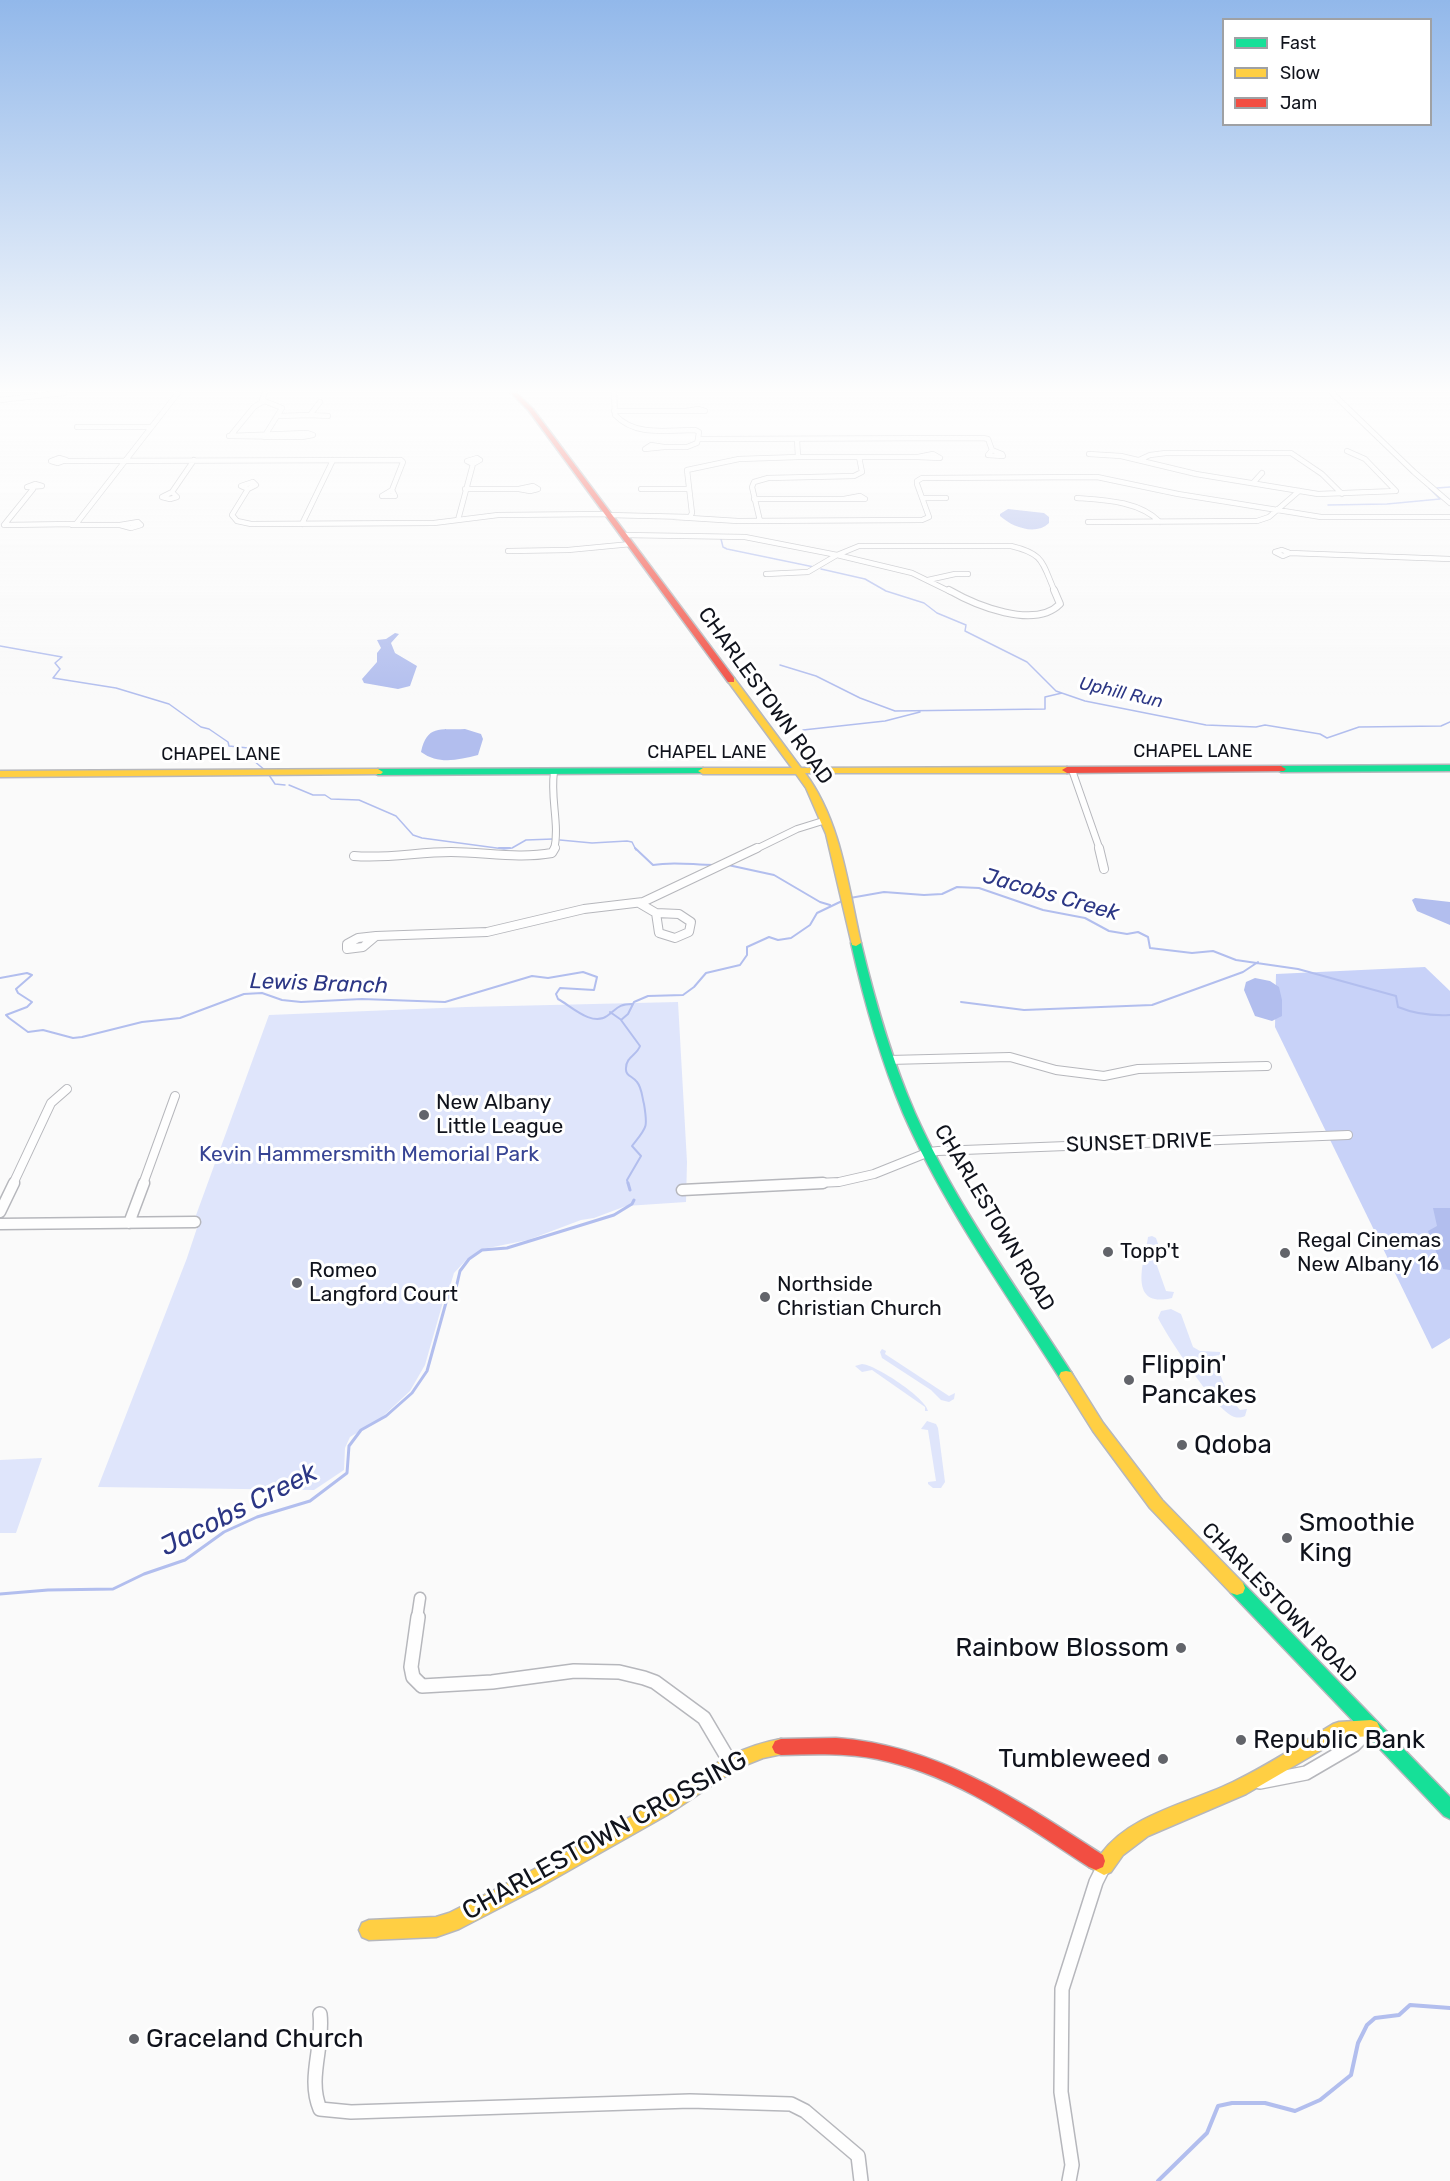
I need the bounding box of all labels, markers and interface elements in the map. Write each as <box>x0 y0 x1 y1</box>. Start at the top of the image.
legend <box>1222 18 1432 126</box>
text: Fast <box>1280 32 1316 54</box>
text: Slow <box>1280 62 1320 84</box>
text: Jam <box>1280 92 1317 114</box>
street label: CHARLESTOWN ROAD <box>692 602 838 790</box>
water label: Uphill Run <box>1077 673 1165 713</box>
street label: CHAPEL LANE <box>1133 741 1253 763</box>
street label: CHAPEL LANE <box>647 742 767 764</box>
street label: CHAPEL LANE <box>161 744 281 766</box>
water label: Jacobs Creek <box>980 863 1122 927</box>
water label: Lewis Branch <box>249 968 389 1000</box>
place label: New Albany Little League <box>436 1090 563 1140</box>
marker: New Albany Little League <box>417 1108 431 1122</box>
street label: CHARLESTOWN ROAD <box>928 1120 1060 1316</box>
street label: SUNSET DRIVE <box>1066 1128 1212 1158</box>
park label: Kevin Hammersmith Memorial Park <box>199 1142 539 1168</box>
place label: Regal Cinemas New Albany 16 <box>1297 1228 1441 1278</box>
place label: Topp't <box>1120 1239 1179 1265</box>
marker: Topp't <box>1101 1245 1115 1259</box>
marker: Regal Cinemas New Albany 16 <box>1278 1246 1292 1260</box>
place label: Romeo Langford Court <box>309 1258 458 1308</box>
place label: Northside Christian Church <box>777 1272 942 1322</box>
marker: Romeo Langford Court <box>290 1276 304 1290</box>
marker: Northside Christian Church <box>758 1290 772 1304</box>
place label: Flippin' Pancakes <box>1141 1349 1257 1410</box>
marker: Flippin' Pancakes <box>1122 1373 1136 1387</box>
place label: Qdoba <box>1194 1429 1272 1461</box>
marker: Qdoba <box>1175 1438 1189 1452</box>
water label: Jacobs Creek <box>155 1457 323 1563</box>
place label: Smoothie King <box>1299 1507 1415 1568</box>
street label: CHARLESTOWN ROAD <box>1196 1518 1362 1688</box>
marker: Smoothie King <box>1280 1531 1294 1545</box>
place label: Rainbow Blossom <box>955 1632 1169 1664</box>
marker: Rainbow Blossom <box>1174 1641 1188 1655</box>
place label: Republic Bank <box>1253 1724 1425 1756</box>
marker: Republic Bank <box>1234 1733 1248 1747</box>
place label: Tumbleweed <box>998 1743 1151 1775</box>
street label: CHARLESTOWN CROSSING <box>457 1745 753 1927</box>
marker: Tumbleweed <box>1156 1752 1170 1766</box>
place label: Graceland Church <box>146 2023 364 2055</box>
marker: Graceland Church <box>127 2032 141 2046</box>

